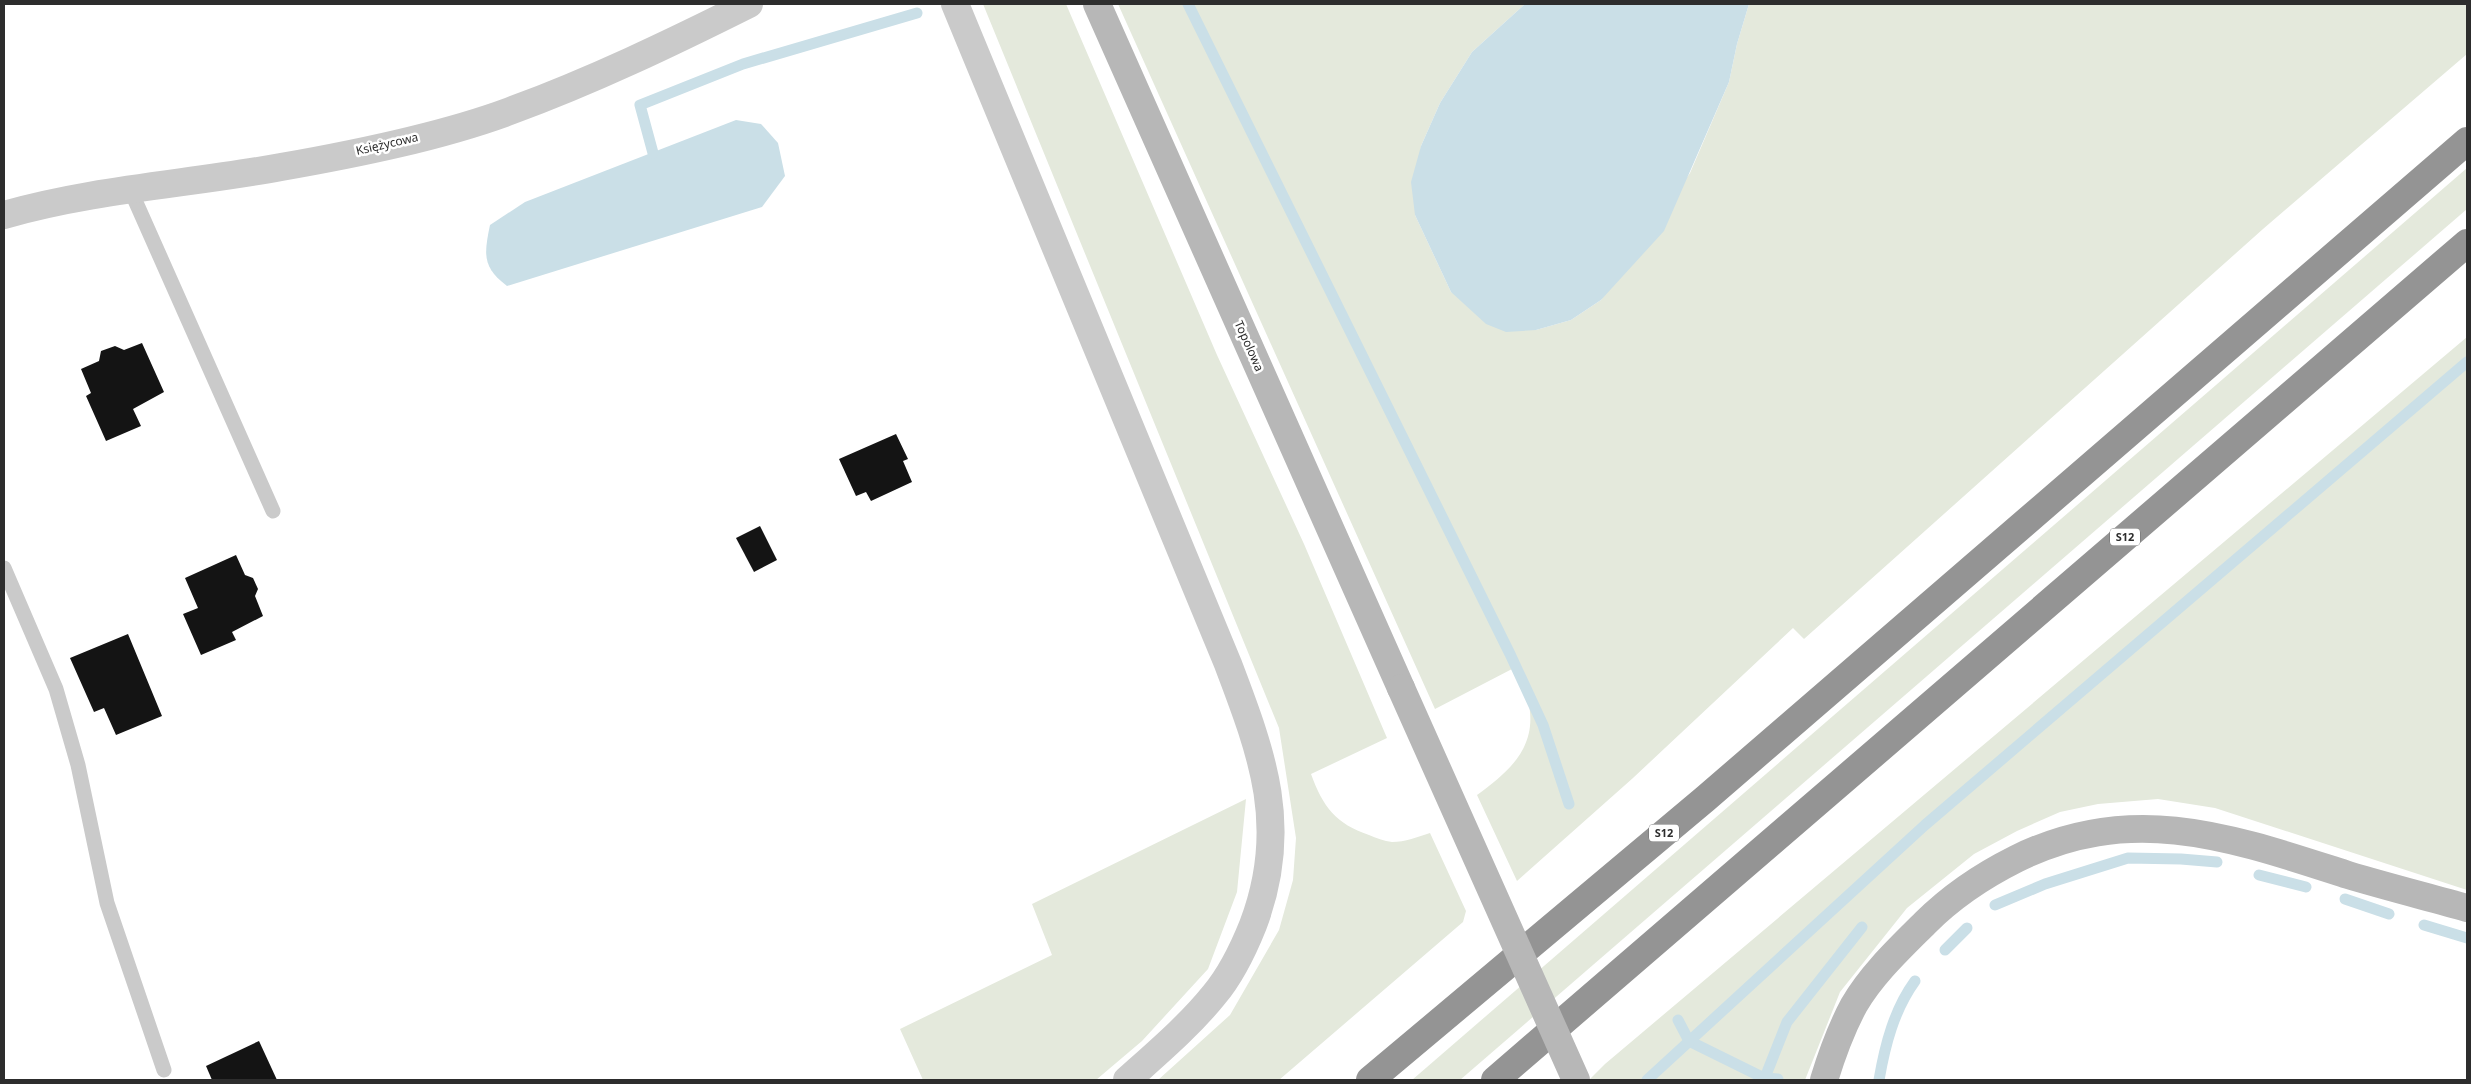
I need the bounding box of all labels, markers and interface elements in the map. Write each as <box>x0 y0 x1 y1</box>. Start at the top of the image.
street label: Księżycowa <box>354 128 420 159</box>
street label: Topolowa <box>1231 318 1268 374</box>
road number: S12 <box>2110 528 2140 546</box>
road number: S12 <box>1649 824 1679 841</box>

